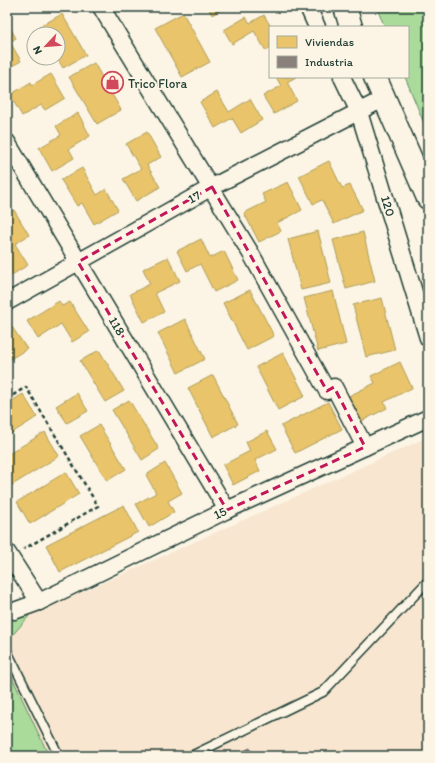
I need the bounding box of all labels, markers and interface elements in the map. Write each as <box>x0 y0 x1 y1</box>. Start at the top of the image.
north arrow <box>26 26 66 66</box>
legend <box>269 26 409 78</box>
text: Viviendas <box>305 35 354 49</box>
text: N <box>30 44 45 56</box>
text: Industria <box>305 55 354 69</box>
shop icon: Trico Flora <box>99 70 125 96</box>
place label: Trico Flora <box>128 76 187 91</box>
street label: 17 <box>185 187 204 207</box>
street label: 120 <box>378 194 398 218</box>
street label: 118 <box>106 314 128 338</box>
street label: 15 <box>211 503 229 523</box>

